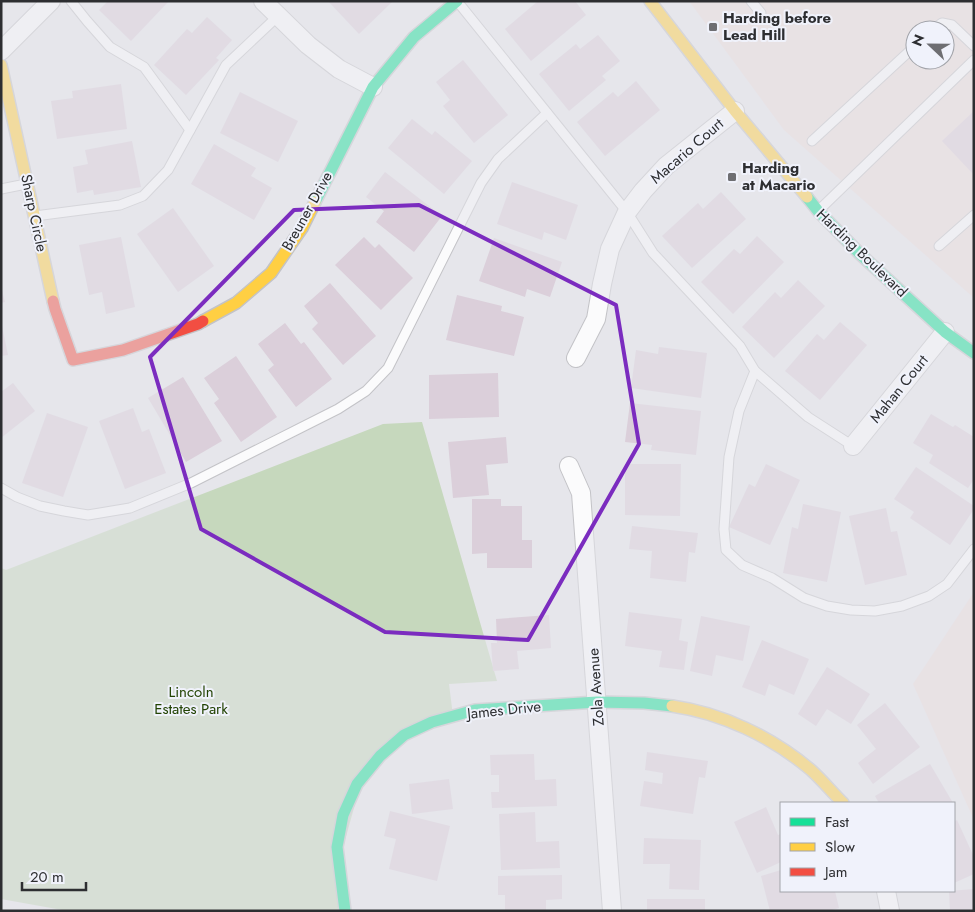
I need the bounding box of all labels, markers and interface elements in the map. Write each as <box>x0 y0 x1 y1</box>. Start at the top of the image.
place label: Harding before Lead Hill <box>723 7 832 46</box>
north arrow <box>905 20 955 70</box>
marker: Harding before Lead Hill <box>707 21 719 33</box>
text: N <box>907 31 929 49</box>
street label: Macario Court <box>646 113 729 189</box>
place label: Harding at Macario <box>742 157 816 196</box>
street label: Breuner Drive <box>276 167 338 255</box>
marker: Harding at Macario <box>726 171 738 183</box>
street label: Sharp Circle <box>15 172 53 254</box>
street label: Harding Boulevard <box>811 204 913 302</box>
street label: Mahan Court <box>865 350 934 428</box>
street label: Zola Avenue <box>582 647 610 727</box>
park label: Lincoln Estates Park <box>154 681 228 720</box>
street label: James Drive <box>464 695 542 725</box>
legend <box>780 802 955 892</box>
text: Fast <box>825 811 849 833</box>
text: Slow <box>825 836 856 858</box>
scale bar <box>22 860 86 892</box>
text: Jam <box>823 861 848 883</box>
text: 20 m <box>30 866 64 888</box>

